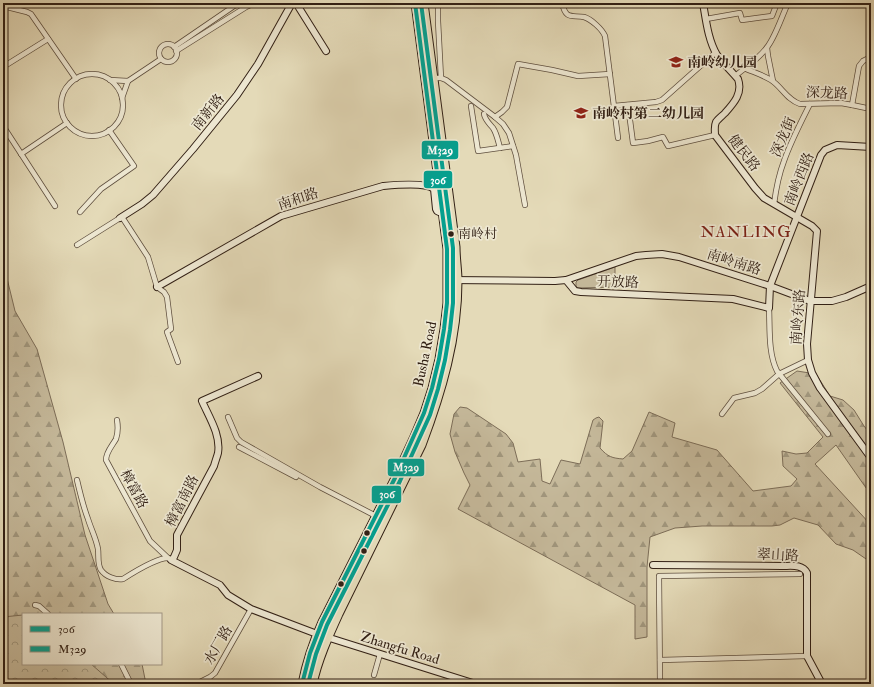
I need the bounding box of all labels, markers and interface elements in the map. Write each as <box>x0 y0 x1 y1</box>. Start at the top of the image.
school or university icon: 南岭幼儿园 <box>668 54 684 70</box>
place label: 南岭幼儿园 <box>687 54 757 71</box>
street label: 深龙路 <box>806 84 848 102</box>
street label: 南新路 <box>188 90 228 134</box>
school or university icon: 南岭村第二幼儿园 <box>573 105 589 121</box>
place label: 南岭村第二幼儿园 <box>592 105 704 122</box>
street label: 深龙街 <box>767 114 799 160</box>
street label: 健民路 <box>724 131 764 175</box>
line badge: M329 <box>421 140 459 160</box>
text: M329 <box>426 144 453 157</box>
street label: 南岭西路 <box>781 150 817 208</box>
line badge: 306 <box>423 170 453 189</box>
text: 306 <box>430 174 447 187</box>
street label: 南和路 <box>275 184 321 214</box>
district label: NANLING <box>700 222 792 242</box>
place label: 南岭村 <box>458 226 497 242</box>
marker: 南岭村 <box>446 229 456 239</box>
street label: 南岭南路 <box>705 245 763 279</box>
street label: 开放路 <box>597 273 639 291</box>
street label: 南岭东路 <box>788 288 808 346</box>
street label: Busha Road <box>410 320 440 388</box>
line badge: M329 <box>387 458 425 477</box>
text: M329 <box>392 461 419 474</box>
street label: 樟富路 <box>116 467 152 511</box>
street label: 樟富南路 <box>162 472 202 530</box>
line badge: 306 <box>371 485 402 504</box>
text: 306 <box>379 488 396 501</box>
unlabelled marker <box>362 528 372 538</box>
street label: 翠山路 <box>757 545 799 565</box>
unlabelled marker <box>359 546 369 556</box>
unlabelled marker <box>336 579 346 589</box>
legend <box>22 613 162 665</box>
text: 306 <box>58 622 76 637</box>
street label: 水厂路 <box>200 623 236 667</box>
street label: Zhangfu Road <box>358 628 442 668</box>
text: M329 <box>58 642 86 657</box>

